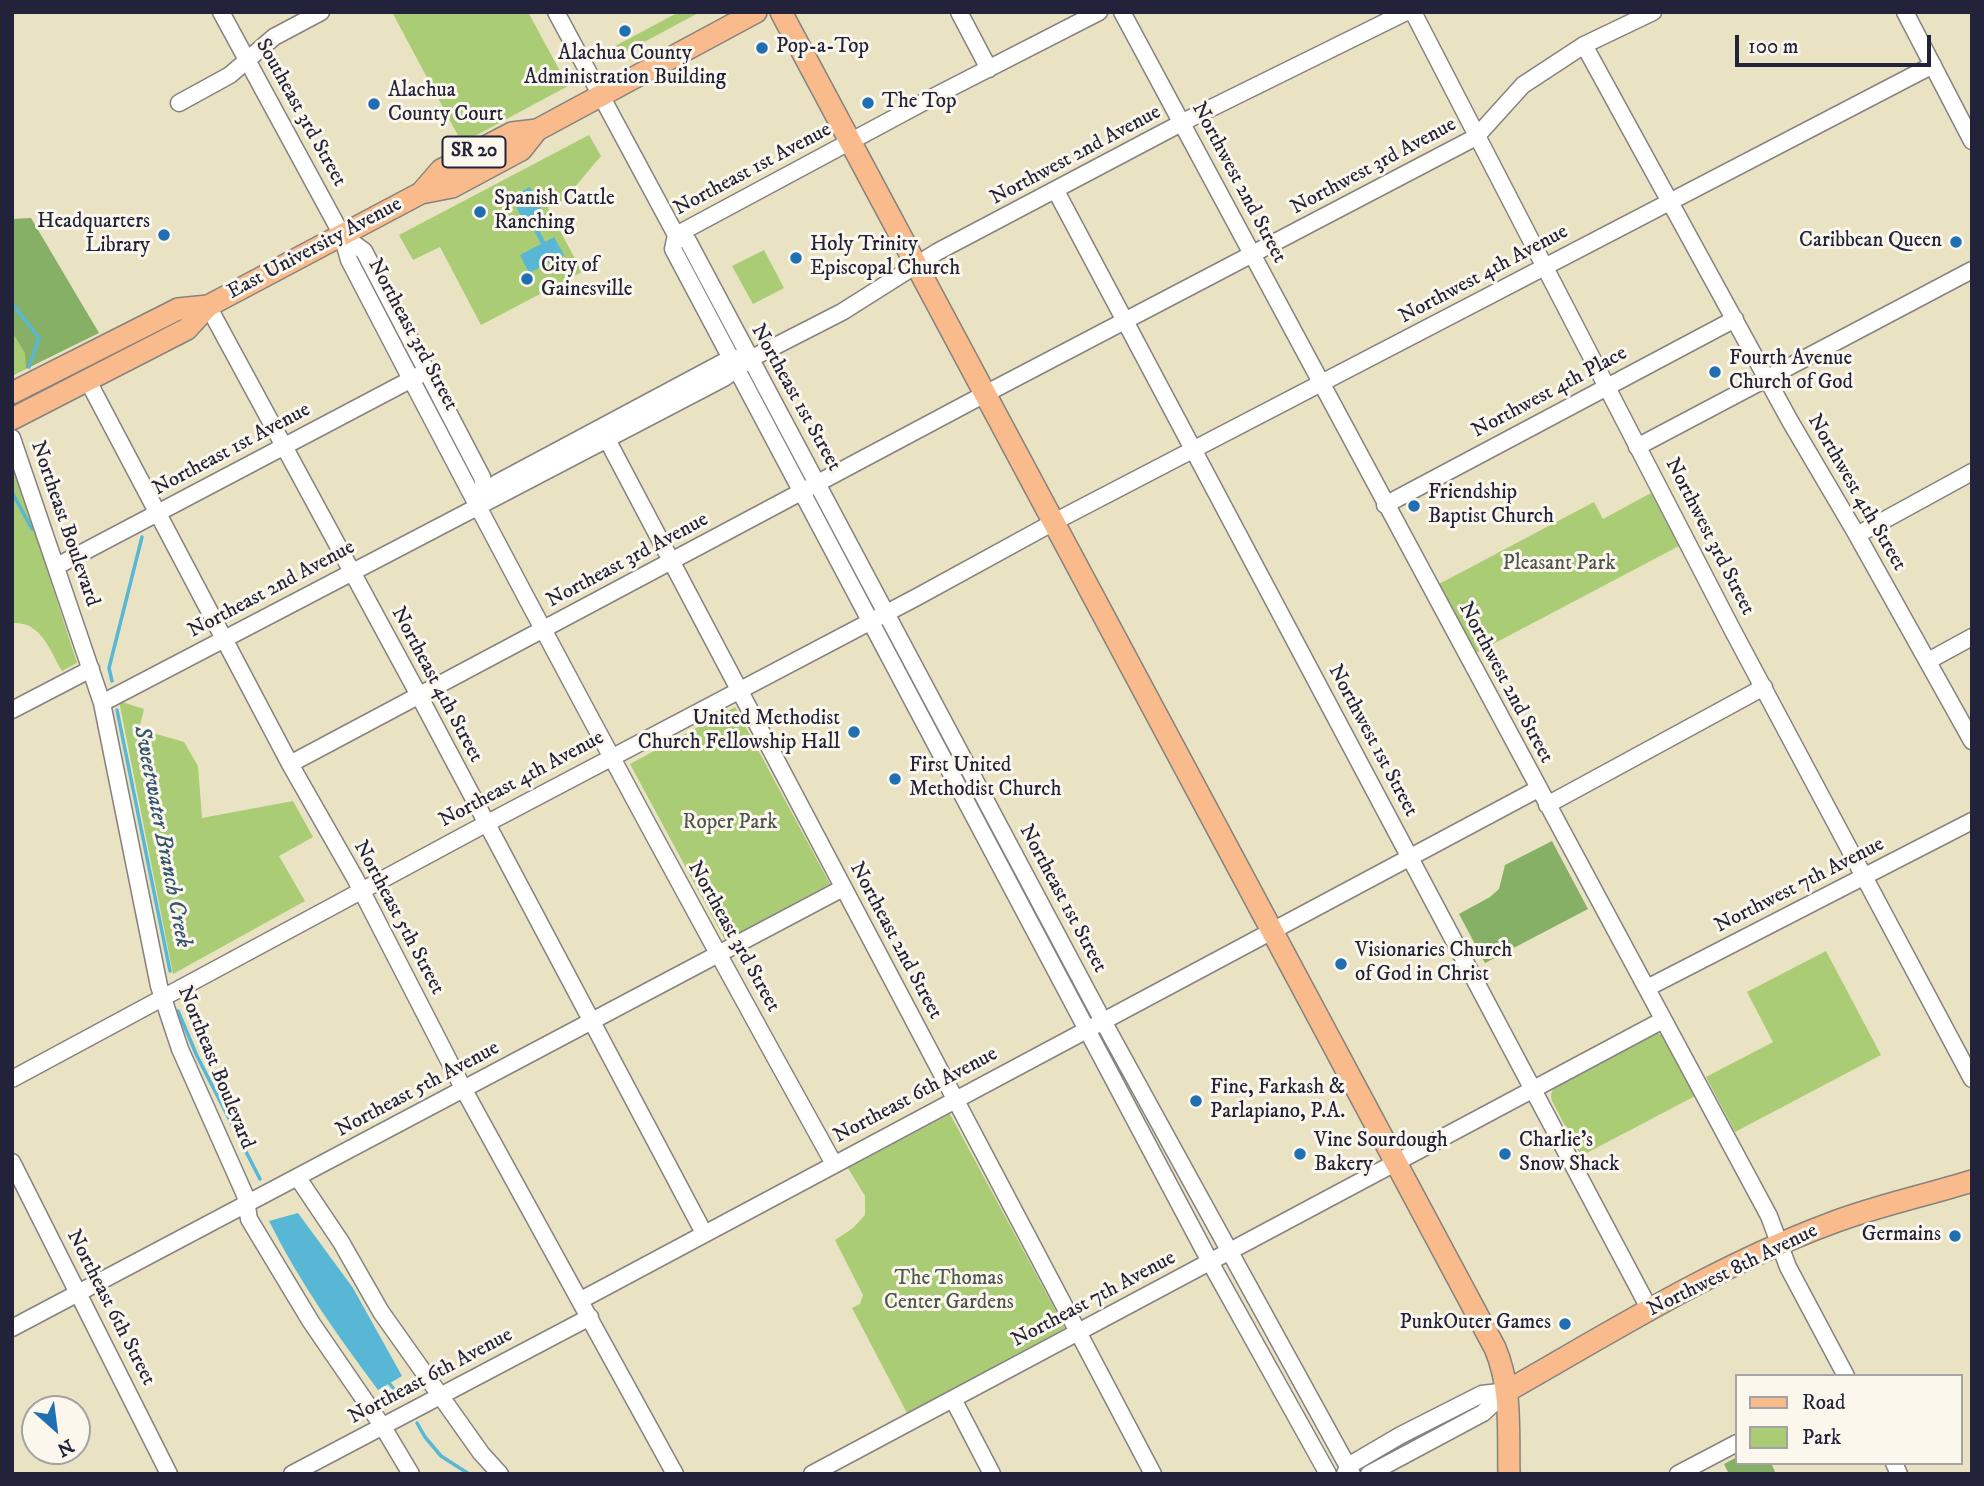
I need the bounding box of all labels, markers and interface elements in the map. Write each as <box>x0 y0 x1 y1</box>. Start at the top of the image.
scale bar <box>1739 21 1935 65</box>
marker: Alachua County Administration Building <box>617 23 633 39</box>
text: 100 m <box>1748 34 1799 60</box>
street label: Southeast 3rd Street <box>249 35 351 191</box>
place label: Pop-a-Top <box>776 35 869 61</box>
marker: Pop-a-Top <box>754 40 770 56</box>
place label: Alachua County Administration Building <box>524 42 726 92</box>
place label: Alachua County Court <box>388 79 503 129</box>
place label: The Top <box>882 90 956 116</box>
marker: The Top <box>860 95 876 111</box>
marker: Alachua County Court <box>366 96 382 112</box>
street label: Northwest 2nd Street <box>1185 98 1291 268</box>
street label: Northwest 2nd Avenue <box>986 100 1166 212</box>
street label: Northwest 3rd Avenue <box>1287 113 1461 221</box>
street label: Northeast 1st Avenue <box>670 118 836 222</box>
road number: SR 20 <box>442 136 505 168</box>
place label: Spanish Cattle Ranching <box>494 187 615 237</box>
street label: East University Avenue <box>223 192 407 306</box>
marker: Spanish Cattle Ranching <box>472 204 488 220</box>
place label: Headquarters Library <box>37 210 150 260</box>
street label: Northwest 4th Avenue <box>1395 220 1573 330</box>
marker: Headquarters Library <box>156 227 172 243</box>
place label: Caribbean Queen <box>1799 229 1942 255</box>
place label: Holy Trinity Episcopal Church <box>810 233 960 283</box>
marker: Caribbean Queen <box>1948 234 1964 250</box>
marker: Holy Trinity Episcopal Church <box>788 250 804 266</box>
place label: City of Gainesville <box>541 254 633 304</box>
street label: Northeast 3rd Street <box>361 255 463 415</box>
marker: City of Gainesville <box>519 271 535 287</box>
street label: Northeast 1st Street <box>744 320 846 476</box>
street label: Northwest 4th Place <box>1468 341 1632 445</box>
place label: Fourth Avenue Church of God <box>1729 347 1853 397</box>
marker: Fourth Avenue Church of God <box>1707 364 1723 380</box>
street label: Northeast 1st Avenue <box>149 398 315 502</box>
street label: Northwest 4th Street <box>1801 410 1911 576</box>
street label: Northeast Boulevard <box>24 438 104 610</box>
street label: Northwest 3rd Street <box>1659 454 1759 620</box>
place label: Friendship Baptist Church <box>1428 481 1554 531</box>
marker: Friendship Baptist Church <box>1406 498 1422 514</box>
street label: Northeast 3rd Avenue <box>543 508 713 614</box>
street label: Northeast 2nd Avenue <box>184 535 360 645</box>
park label: Pleasant Park <box>1502 552 1616 578</box>
street label: Northwest 2nd Street <box>1452 598 1558 768</box>
street label: Northeast 4th Street <box>384 603 488 767</box>
street label: Northwest 1st Street <box>1321 661 1423 821</box>
place label: United Methodist Church Fellowship Hall <box>638 707 840 757</box>
water label: Sweetwater Branch Creek <box>126 724 196 950</box>
marker: United Methodist Church Fellowship Hall <box>846 724 862 740</box>
street label: Northeast 4th Avenue <box>435 726 609 834</box>
place label: First United Methodist Church <box>909 754 1061 804</box>
marker: First United Methodist Church <box>887 771 903 787</box>
park label: Roper Park <box>683 811 777 837</box>
street label: Northeast 1st Street <box>1012 821 1112 977</box>
street label: Northwest 7th Avenue <box>1711 832 1889 940</box>
street label: Northeast 5th Street <box>347 837 449 999</box>
street label: Northeast 3rd Street <box>681 857 785 1017</box>
street label: Northeast 2nd Street <box>843 858 947 1024</box>
place label: Visionaries Church of God in Christ <box>1355 939 1512 989</box>
marker: Visionaries Church of God in Christ <box>1333 956 1349 972</box>
street label: Northeast Boulevard <box>171 983 259 1153</box>
street label: Northeast 5th Avenue <box>332 1036 504 1144</box>
street label: Northeast 6th Avenue <box>830 1042 1002 1150</box>
place label: Fine, Farkash & Parlapiano, P.A. <box>1210 1076 1345 1126</box>
marker: Fine, Farkash & Parlapiano, P.A. <box>1188 1093 1204 1109</box>
place label: Vine Sourdough Bakery <box>1314 1129 1448 1179</box>
place label: Charlie's Snow Shack <box>1519 1129 1619 1179</box>
marker: Vine Sourdough Bakery <box>1292 1146 1308 1162</box>
marker: Charlie's Snow Shack <box>1497 1146 1513 1162</box>
street label: Northwest 8th Avenue <box>1644 1219 1822 1323</box>
place label: Germains <box>1862 1223 1941 1249</box>
street label: Northeast 6th Street <box>60 1226 160 1390</box>
marker: Germains <box>1947 1228 1963 1244</box>
street label: Northeast 7th Avenue <box>1008 1246 1180 1354</box>
park label: The Thomas Center Gardens <box>884 1267 1014 1317</box>
place label: PunkOuter Games <box>1400 1311 1551 1337</box>
marker: PunkOuter Games <box>1557 1316 1573 1332</box>
street label: Northeast 6th Avenue <box>345 1323 517 1431</box>
legend <box>1736 1374 1963 1465</box>
text: Road <box>1802 1390 1846 1416</box>
north arrow <box>21 1395 91 1465</box>
text: Park <box>1802 1425 1841 1451</box>
text: N <box>53 1433 77 1461</box>

